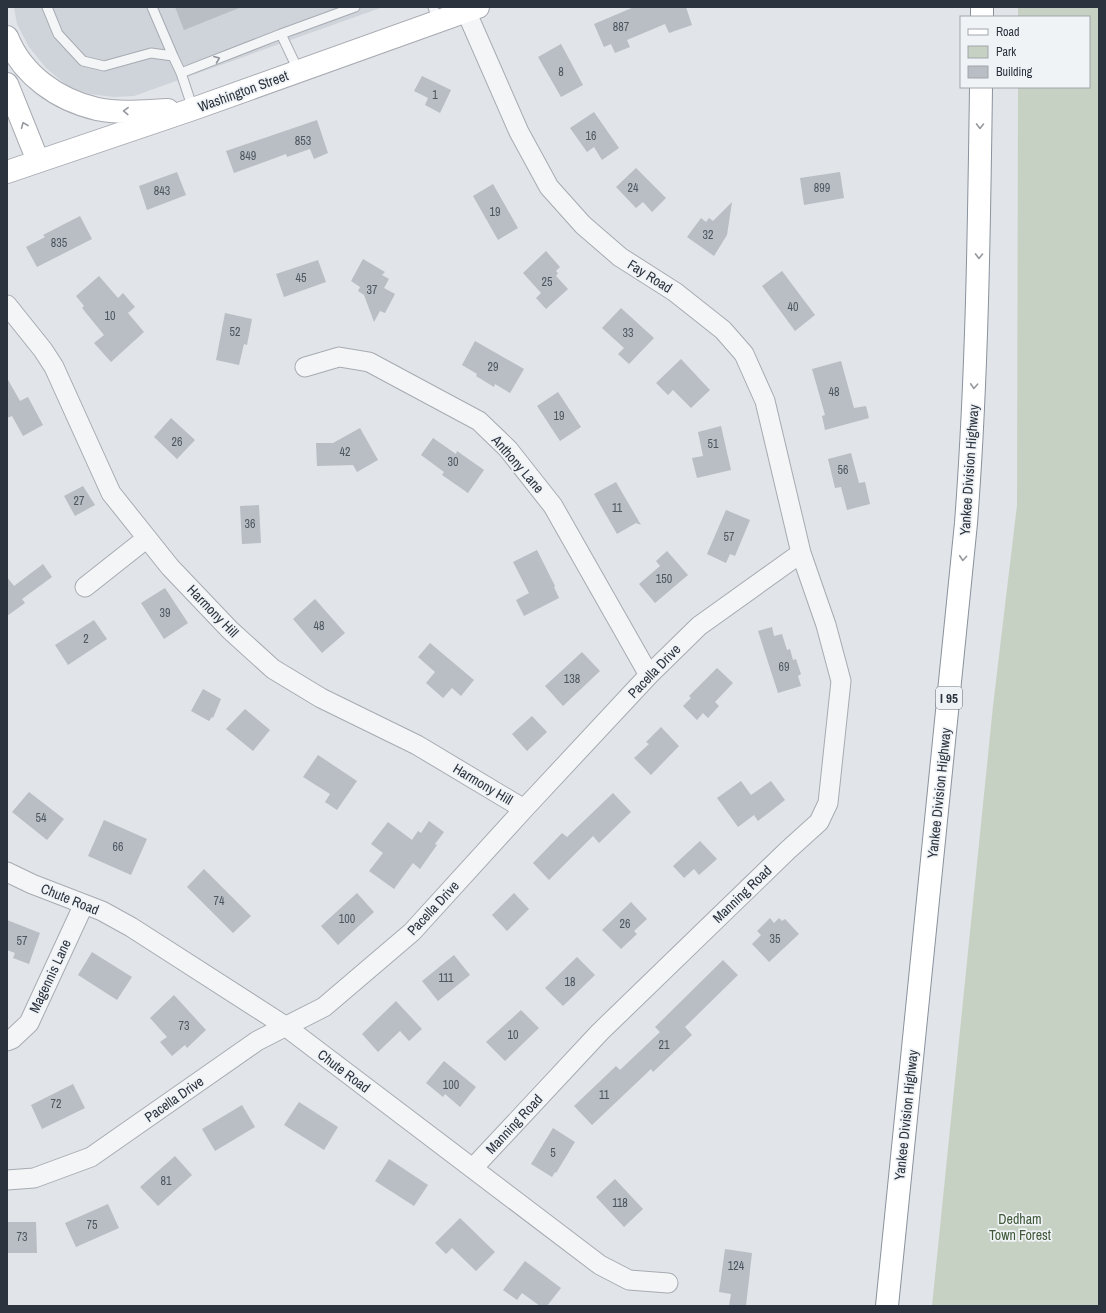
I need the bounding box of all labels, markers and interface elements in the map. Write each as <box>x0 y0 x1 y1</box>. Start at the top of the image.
legend <box>960 16 1090 88</box>
house number: 887 <box>613 19 630 35</box>
text: Road <box>996 24 1020 40</box>
text: Park <box>996 44 1016 60</box>
one-way arrow <box>214 55 221 63</box>
house number: 8 <box>558 64 564 80</box>
text: Building <box>996 64 1033 80</box>
street label: Washington Street <box>195 66 291 116</box>
house number: 1 <box>432 87 438 103</box>
one-way arrow <box>123 107 129 115</box>
one-way arrow <box>20 122 28 129</box>
one-way arrow <box>976 123 985 129</box>
house number: 16 <box>586 128 596 144</box>
house number: 853 <box>295 133 311 149</box>
house number: 849 <box>240 148 256 164</box>
house number: 24 <box>628 180 639 196</box>
house number: 899 <box>814 180 830 196</box>
house number: 843 <box>154 183 170 199</box>
house number: 19 <box>490 204 500 220</box>
house number: 32 <box>703 227 713 243</box>
house number: 835 <box>51 235 68 251</box>
one-way arrow <box>975 253 983 259</box>
street label: Fay Road <box>624 255 676 297</box>
house number: 45 <box>296 270 307 286</box>
house number: 25 <box>542 274 553 290</box>
house number: 37 <box>367 282 378 298</box>
house number: 40 <box>788 299 798 315</box>
house number: 10 <box>105 308 115 324</box>
house number: 52 <box>230 324 240 340</box>
house number: 33 <box>623 325 633 341</box>
house number: 29 <box>488 359 498 375</box>
one-way arrow <box>970 383 979 389</box>
house number: 48 <box>829 384 839 400</box>
street label: Yankee Division Highway <box>955 404 983 536</box>
house number: 19 <box>554 408 564 424</box>
street label: Anthony Lane <box>487 431 548 497</box>
house number: 26 <box>172 434 182 450</box>
house number: 51 <box>708 436 719 452</box>
house number: 42 <box>340 444 350 460</box>
house number: 30 <box>448 454 458 470</box>
house number: 56 <box>838 462 848 478</box>
house number: 27 <box>74 493 85 509</box>
house number: 11 <box>612 500 623 516</box>
house number: 36 <box>245 516 255 532</box>
house number: 57 <box>724 529 735 545</box>
one-way arrow <box>959 554 968 561</box>
house number: 150 <box>656 571 672 587</box>
street label: Harmony Hill <box>183 581 243 641</box>
house number: 39 <box>160 605 170 621</box>
house number: 48 <box>314 618 324 634</box>
house number: 2 <box>83 631 89 647</box>
street label: Pacella Drive <box>624 640 684 702</box>
house number: 69 <box>779 659 789 675</box>
house number: 138 <box>564 671 580 687</box>
road number: I 95 <box>936 687 962 709</box>
street label: Yankee Division Highway <box>923 727 955 859</box>
street label: Harmony Hill <box>450 759 516 809</box>
house number: 54 <box>36 810 47 826</box>
house number: 66 <box>113 839 123 855</box>
street label: Manning Road <box>709 861 775 927</box>
street label: Pacella Drive <box>403 877 463 939</box>
street label: Chute Road <box>38 879 102 919</box>
house number: 74 <box>214 893 225 909</box>
house number: 100 <box>339 911 355 927</box>
house number: 26 <box>620 916 630 932</box>
house number: 35 <box>770 931 781 947</box>
house number: 57 <box>17 933 28 949</box>
street label: Magennis Lane <box>25 936 75 1016</box>
house number: 111 <box>439 970 454 986</box>
house number: 18 <box>565 974 575 990</box>
house number: 73 <box>179 1018 189 1034</box>
house number: 10 <box>508 1027 518 1043</box>
house number: 21 <box>659 1037 670 1053</box>
street label: Chute Road <box>314 1045 374 1097</box>
street label: Yankee Division Highway <box>890 1049 922 1181</box>
street label: Pacella Drive <box>141 1072 207 1126</box>
house number: 100 <box>443 1077 459 1093</box>
house number: 11 <box>599 1087 610 1103</box>
street label: Manning Road <box>482 1090 546 1158</box>
house number: 72 <box>51 1096 61 1112</box>
house number: 5 <box>550 1145 556 1161</box>
house number: 81 <box>161 1173 172 1189</box>
house number: 118 <box>612 1195 628 1211</box>
park label: Dedham Town Forest <box>989 1210 1051 1244</box>
house number: 75 <box>87 1217 98 1233</box>
house number: 73 <box>17 1229 27 1245</box>
house number: 124 <box>728 1258 745 1274</box>

